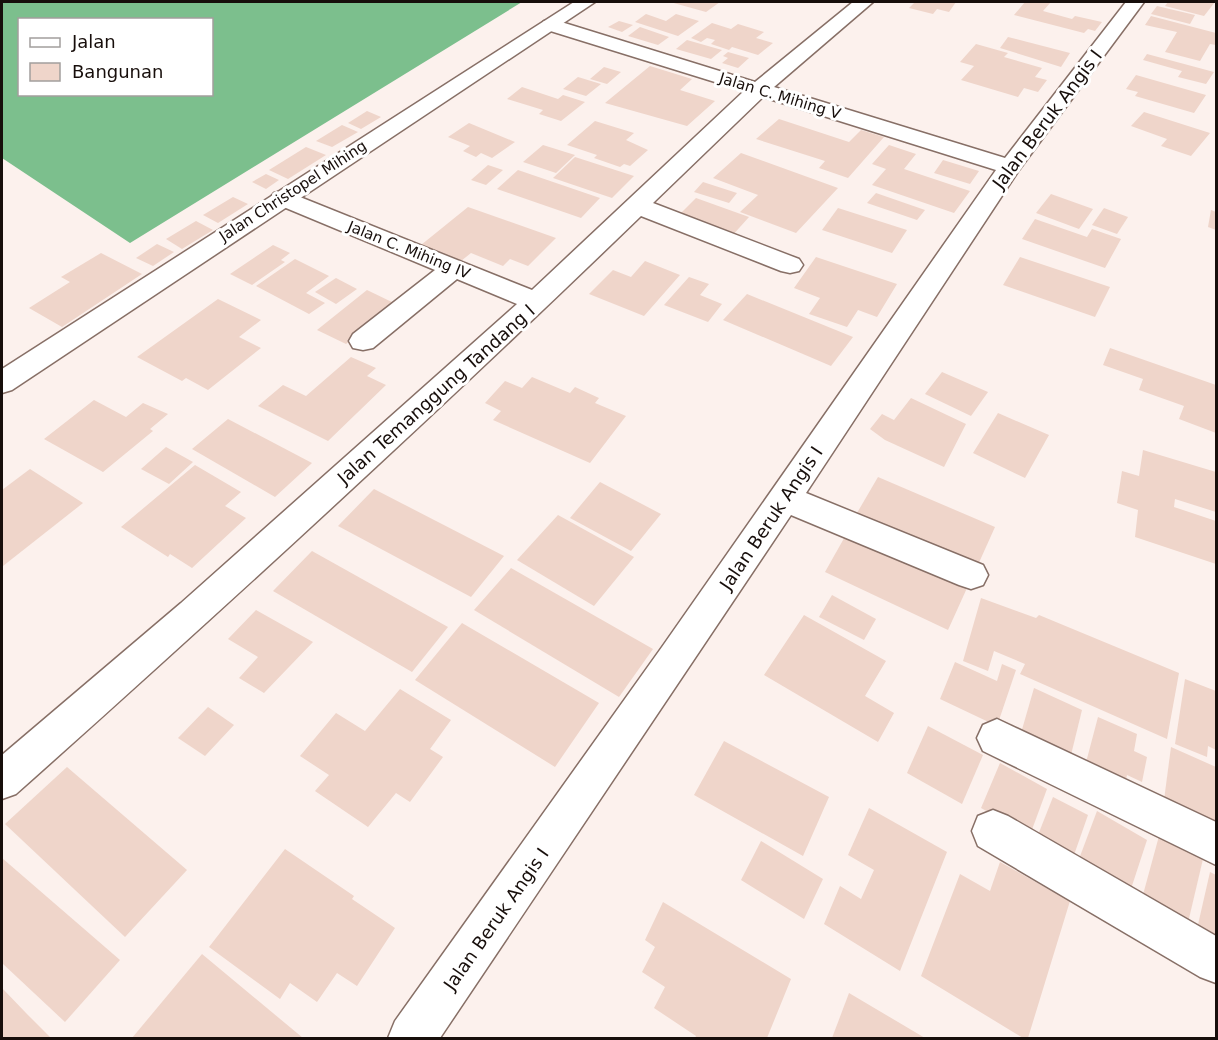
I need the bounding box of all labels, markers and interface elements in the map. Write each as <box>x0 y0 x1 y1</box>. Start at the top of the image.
legend <box>18 18 213 96</box>
text: Jalan <box>71 31 116 52</box>
street label: Jalan Beruk Angis I <box>987 45 1106 193</box>
text: Bangunan <box>72 61 163 82</box>
street label: Jalan C. Mihing V <box>716 69 844 123</box>
street label: Jalan Christopel Mihing <box>215 137 370 246</box>
street label: Jalan C. Mihing IV <box>344 217 474 283</box>
street label: Jalan Temanggung Tandang I <box>332 300 539 489</box>
street label: Jalan Beruk Angis I <box>715 442 827 595</box>
street label: Jalan Beruk Angis I <box>439 844 553 995</box>

